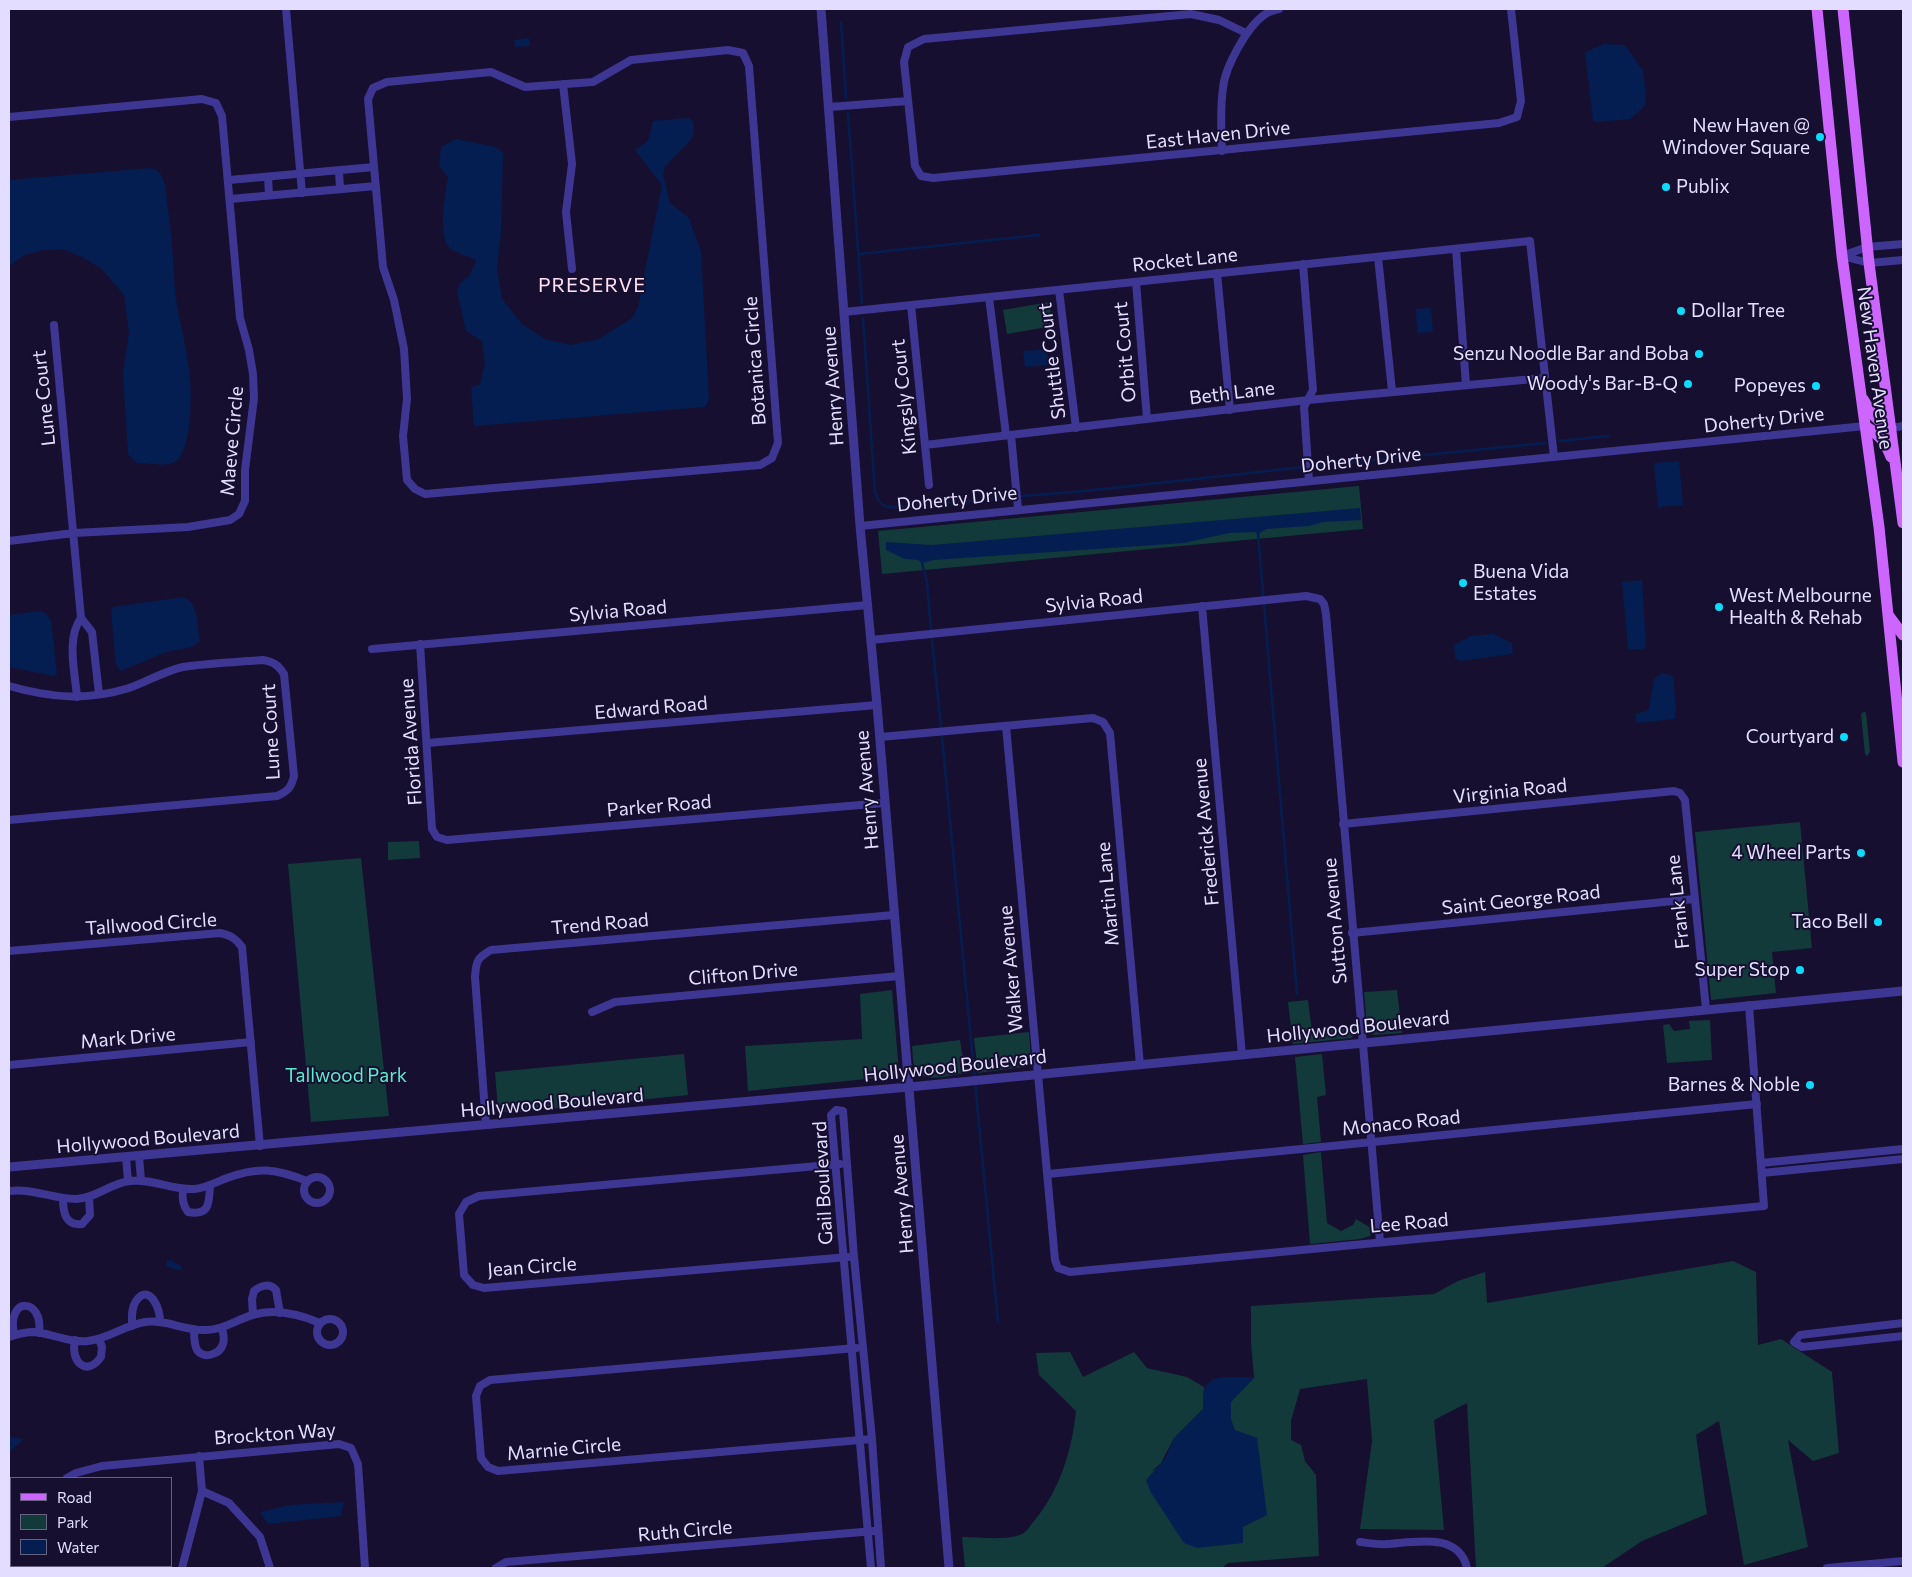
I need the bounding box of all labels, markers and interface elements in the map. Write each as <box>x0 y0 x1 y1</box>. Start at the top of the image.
place label: New Haven @ Windover Square <box>1662 115 1810 159</box>
street label: East Haven Drive <box>1145 116 1291 154</box>
marker: New Haven @ Windover Square <box>1814 131 1826 143</box>
place label: Publix <box>1676 176 1730 198</box>
marker: Publix <box>1660 181 1672 193</box>
street label: Rocket Lane <box>1131 243 1239 277</box>
district label: PRESERVE <box>537 273 647 297</box>
street label: New Haven Avenue <box>1852 285 1898 451</box>
street label: Botanica Circle <box>739 296 771 426</box>
place label: Dollar Tree <box>1691 300 1785 322</box>
street label: Orbit Court <box>1109 301 1141 403</box>
street label: Shuttle Court <box>1034 302 1070 420</box>
marker: Dollar Tree <box>1675 305 1687 317</box>
street label: Henry Avenue <box>817 326 849 446</box>
street label: Kingsly Court <box>887 338 921 456</box>
place label: Senzu Noodle Bar and Boba <box>1453 343 1689 365</box>
marker: Senzu Noodle Bar and Boba <box>1693 348 1705 360</box>
street label: Lune Court <box>28 349 60 447</box>
place label: Woody's Bar-B-Q <box>1527 373 1678 395</box>
place label: Popeyes <box>1734 375 1806 397</box>
street label: Beth Lane <box>1188 376 1276 410</box>
marker: Woody's Bar-B-Q <box>1682 378 1694 390</box>
marker: Popeyes <box>1810 380 1822 392</box>
street label: Maeve Circle <box>216 385 248 497</box>
street label: Doherty Drive <box>1703 402 1825 438</box>
street label: Doherty Drive <box>1300 442 1422 478</box>
street label: Doherty Drive <box>896 481 1018 517</box>
place label: Buena Vida Estates <box>1473 561 1569 605</box>
marker: Buena Vida Estates <box>1457 577 1469 589</box>
street label: Sylvia Road <box>1044 585 1144 617</box>
place label: West Melbourne Health & Rehab <box>1729 585 1872 629</box>
street label: Sylvia Road <box>568 595 668 627</box>
marker: West Melbourne Health & Rehab <box>1713 601 1725 613</box>
street label: Florida Avenue <box>395 678 427 806</box>
street label: Lune Court <box>257 683 285 781</box>
street label: Edward Road <box>593 692 709 724</box>
place label: Courtyard <box>1746 726 1834 748</box>
street label: Henry Avenue <box>850 729 884 851</box>
marker: Courtyard <box>1838 731 1850 743</box>
street label: Frederick Avenue <box>1188 757 1224 907</box>
street label: Virginia Road <box>1452 774 1568 808</box>
street label: Parker Road <box>606 790 712 822</box>
street label: Martin Lane <box>1092 841 1124 947</box>
place label: 4 Wheel Parts <box>1731 842 1851 864</box>
marker: 4 Wheel Parts <box>1855 847 1867 859</box>
street label: Frank Lane <box>1662 854 1694 950</box>
street label: Sutton Avenue <box>1318 857 1352 985</box>
street label: Saint George Road <box>1441 880 1601 920</box>
street label: Walker Avenue <box>994 904 1028 1034</box>
street label: Tallwood Circle <box>85 908 217 940</box>
street label: Trend Road <box>550 908 650 940</box>
place label: Taco Bell <box>1791 911 1868 933</box>
marker: Taco Bell <box>1872 916 1884 928</box>
street label: Clifton Drive <box>687 958 799 990</box>
place label: Super Stop <box>1695 959 1790 981</box>
marker: Super Stop <box>1794 964 1806 976</box>
street label: Hollywood Boulevard <box>1265 1006 1451 1048</box>
street label: Mark Drive <box>80 1022 176 1054</box>
street label: Hollywood Boulevard <box>862 1045 1048 1087</box>
park label: Tallwood Park <box>285 1065 407 1087</box>
place label: Barnes & Noble <box>1668 1074 1800 1096</box>
marker: Barnes & Noble <box>1804 1079 1816 1091</box>
street label: Hollywood Boulevard <box>459 1084 645 1122</box>
street label: Monaco Road <box>1341 1105 1461 1141</box>
street label: Hollywood Boulevard <box>55 1120 241 1158</box>
street label: Gail Boulevard <box>808 1121 838 1245</box>
street label: Henry Avenue <box>885 1133 919 1255</box>
street label: Lee Road <box>1369 1208 1449 1238</box>
street label: Jean Circle <box>487 1253 577 1281</box>
street label: Brockton Way <box>213 1418 337 1450</box>
street label: Marnie Circle <box>506 1433 622 1465</box>
legend <box>10 1477 172 1567</box>
text: Road <box>57 1488 92 1506</box>
text: Park <box>57 1513 88 1531</box>
street label: Ruth Circle <box>637 1516 733 1546</box>
text: Water <box>57 1538 99 1556</box>

